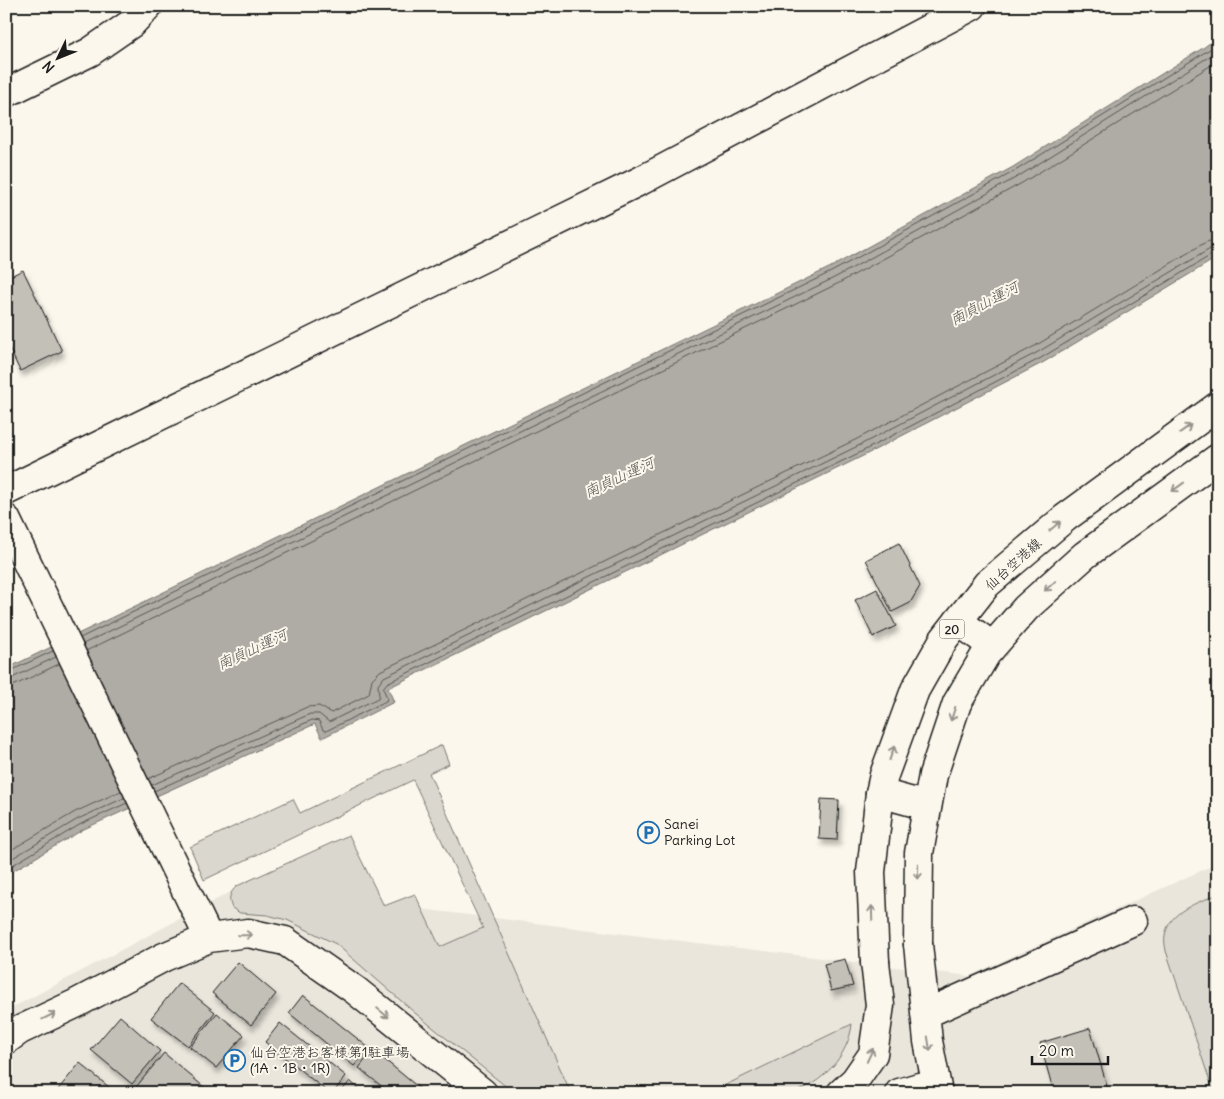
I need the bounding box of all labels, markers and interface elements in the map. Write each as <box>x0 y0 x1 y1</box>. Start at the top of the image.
north arrow <box>32 32 82 82</box>
text: N <box>39 57 58 77</box>
water label: 南貞山運河 <box>946 276 1023 329</box>
one-way arrow <box>1178 424 1192 434</box>
water label: 南貞山運河 <box>581 452 659 501</box>
one-way arrow <box>1172 481 1186 492</box>
one-way arrow <box>1049 521 1062 532</box>
street label: 仙台空港線 <box>981 534 1045 594</box>
one-way arrow <box>1044 580 1057 592</box>
road number: 20 <box>940 620 964 638</box>
water label: 南貞山運河 <box>214 624 292 673</box>
one-way arrow <box>948 706 957 721</box>
one-way arrow <box>888 746 897 761</box>
place label: Sanei Parking Lot <box>664 815 736 849</box>
parking icon: Sanei Parking Lot <box>636 820 660 844</box>
one-way arrow <box>913 864 923 880</box>
one-way arrow <box>868 905 877 921</box>
one-way arrow <box>236 930 253 940</box>
one-way arrow <box>377 1007 390 1018</box>
one-way arrow <box>41 1011 56 1021</box>
scale bar <box>1032 1034 1108 1066</box>
one-way arrow <box>924 1036 934 1052</box>
text: 20 m <box>1039 1041 1074 1060</box>
place label: 仙台空港お客様第1駐車場 (1A・1B・1R) <box>250 1043 410 1077</box>
parking icon: 仙台空港お客様第1駐車場 (1A・1B・1R) <box>222 1048 246 1072</box>
one-way arrow <box>866 1048 876 1063</box>

